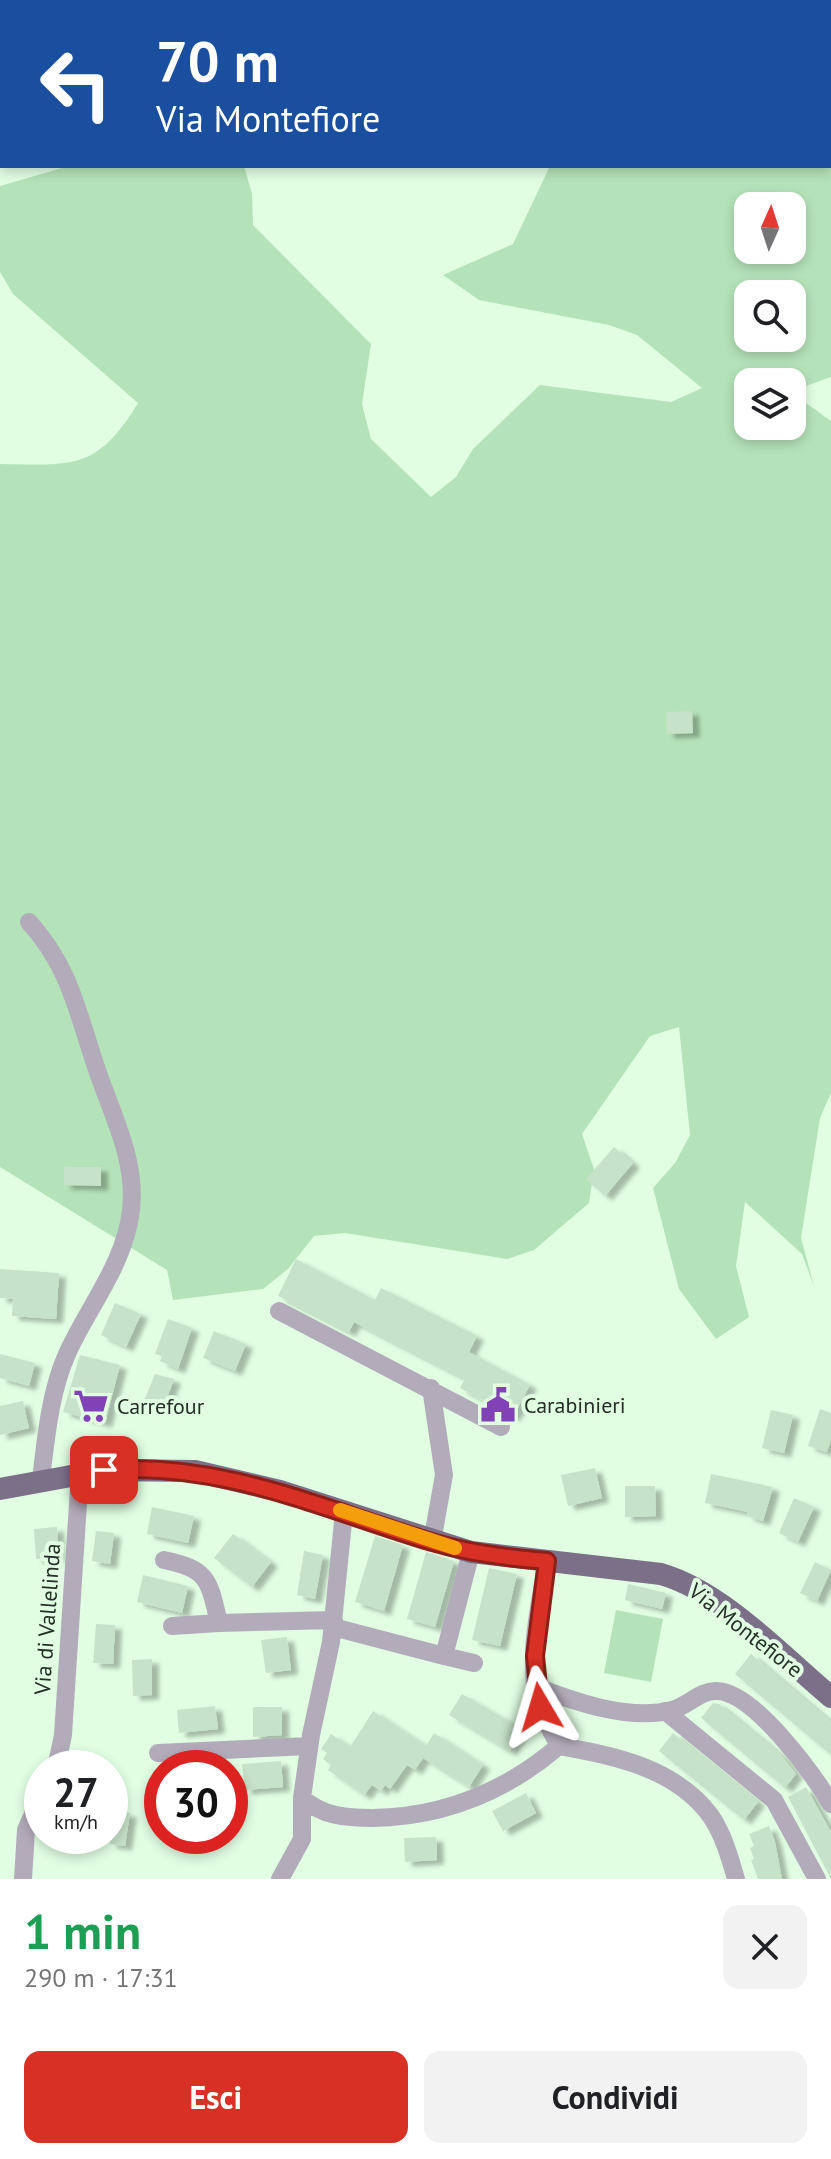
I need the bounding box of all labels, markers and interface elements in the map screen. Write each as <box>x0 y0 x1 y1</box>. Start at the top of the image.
text: 70 m <box>156 25 279 97</box>
icon: left <box>24 32 128 136</box>
text: Via Montefiore <box>156 95 380 142</box>
north arrow <box>734 192 806 264</box>
map controls <box>734 192 806 440</box>
button: search <box>734 280 806 352</box>
button: layers <box>734 368 806 440</box>
public building icon: Carabinieri <box>479 1386 517 1424</box>
supermarket icon: Carrefour <box>72 1387 110 1425</box>
place label: Carabinieri <box>524 1391 626 1419</box>
place label: Carrefour <box>117 1392 205 1420</box>
pin <box>70 1436 138 1504</box>
icon: arrive <box>82 1448 126 1492</box>
street label: Via di Vallelinda <box>28 1542 66 1697</box>
street label: Via Montefiore <box>683 1576 809 1683</box>
position arrow <box>498 1665 582 1749</box>
speed limit sign: 30 <box>144 1750 248 1854</box>
text: 27 <box>53 1766 99 1818</box>
text: km/h <box>54 1809 98 1835</box>
text: 1 min <box>24 1900 141 1962</box>
button: close <box>723 1905 807 1989</box>
text: 290 m · 17:31 <box>24 1961 178 1994</box>
button: Esci <box>24 2051 408 2143</box>
button: Condividi <box>424 2051 807 2143</box>

